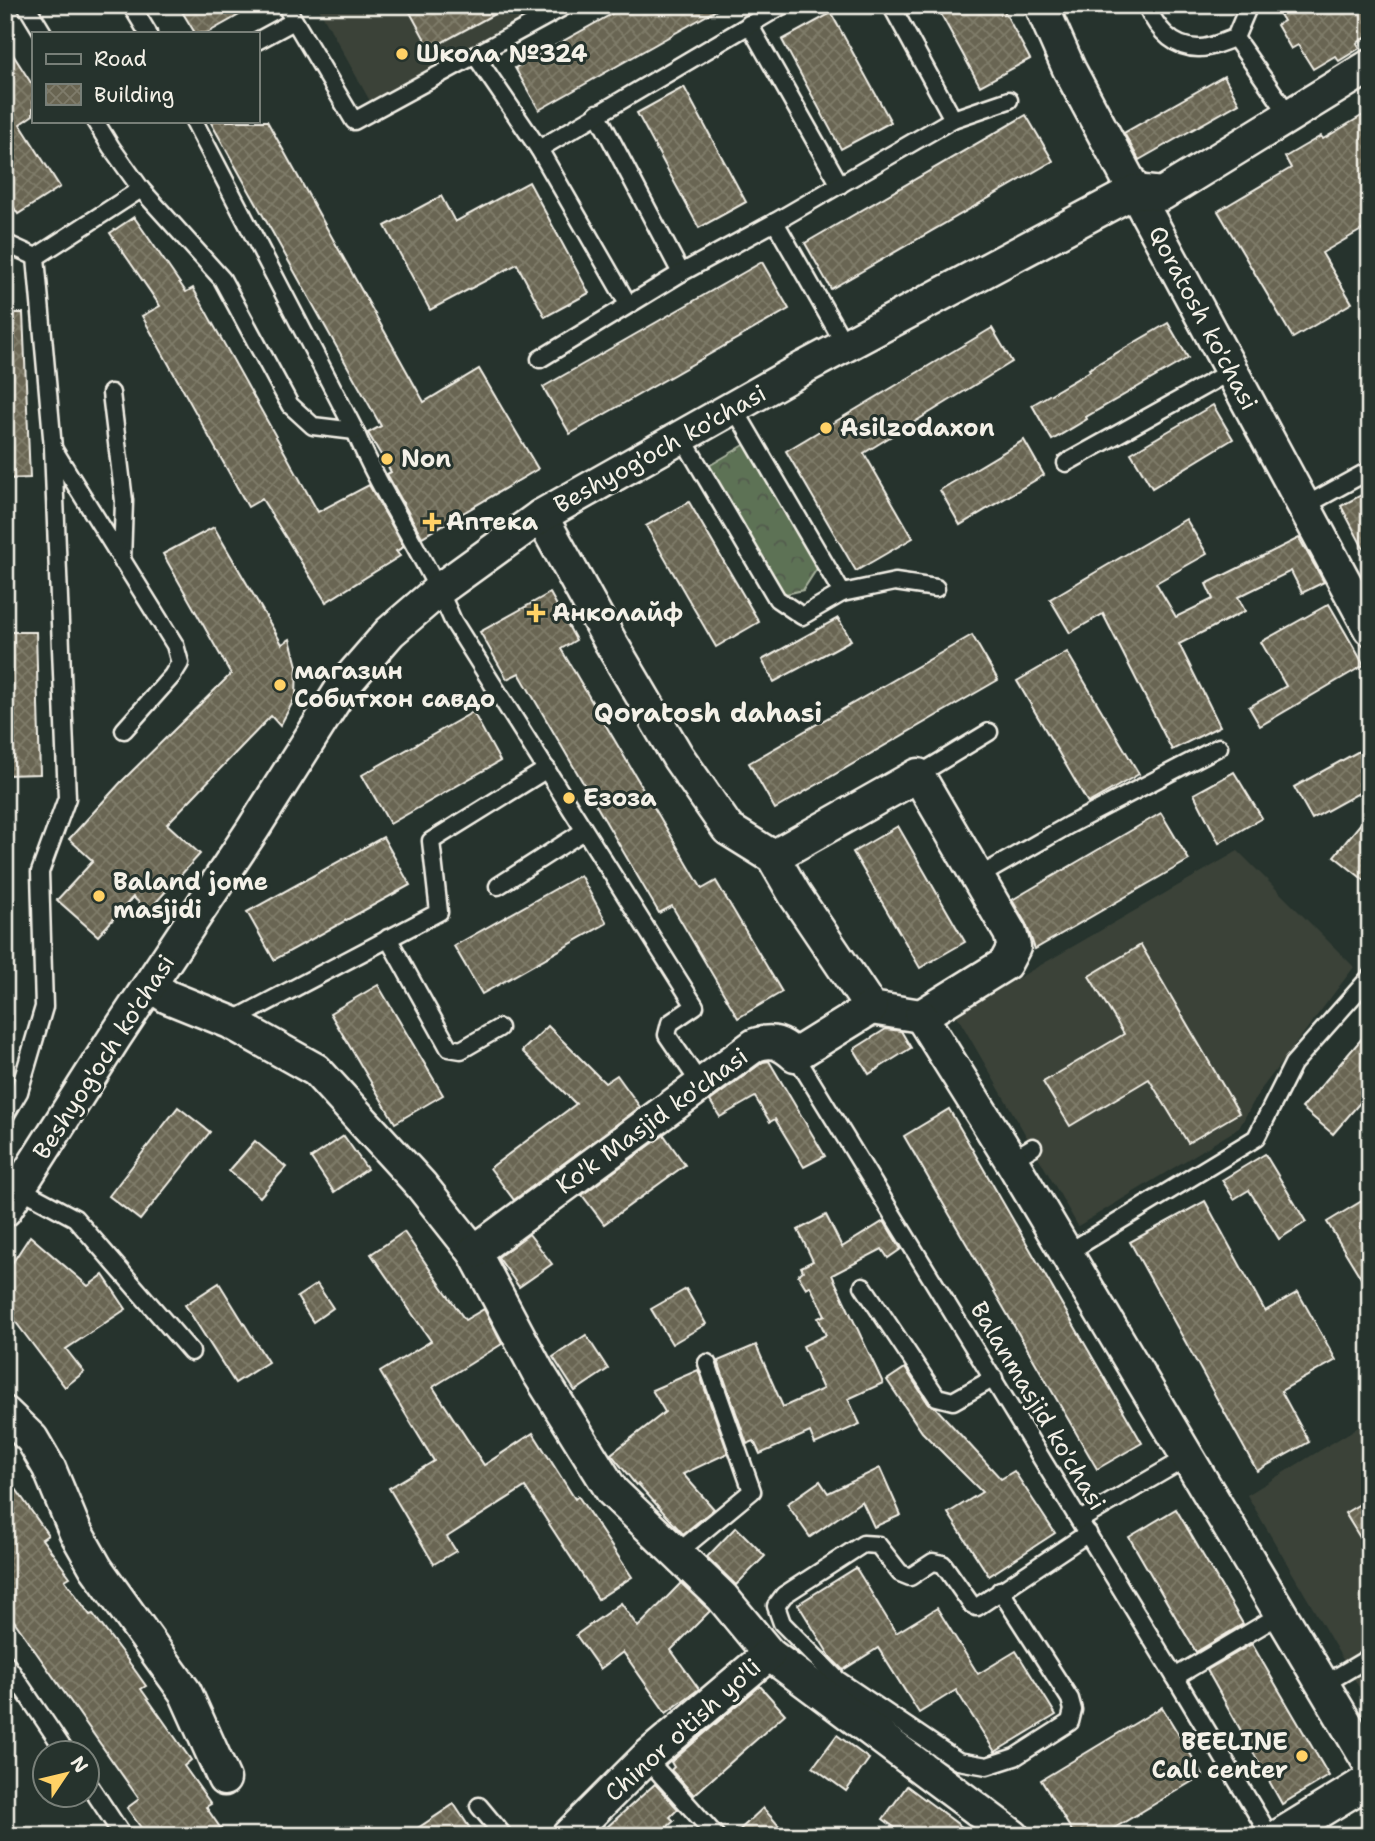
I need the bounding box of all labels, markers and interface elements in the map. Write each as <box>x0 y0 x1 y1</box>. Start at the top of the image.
legend <box>32 32 259 122</box>
place label: Школа №324 <box>416 38 588 70</box>
text: Road <box>94 45 147 73</box>
marker: Школа №324 <box>394 46 410 62</box>
text: Building <box>94 81 174 109</box>
street label: Qoratosh ko'chasi <box>1141 220 1265 416</box>
street label: Beshyog'och ko'chasi <box>548 377 772 521</box>
place label: Asilzodaxon <box>840 412 995 444</box>
marker: Asilzodaxon <box>818 420 834 436</box>
place label: Non <box>401 443 451 475</box>
marker: Non <box>379 451 395 467</box>
place label: Аптека <box>446 506 539 538</box>
marker: Аптека <box>424 514 440 530</box>
place label: Анколайф <box>552 597 683 629</box>
marker: Анколайф <box>526 603 546 623</box>
place label: магазин Собитхон савдо <box>294 655 495 715</box>
marker: магазин Собитхон савдо <box>272 677 288 693</box>
district label: Qoratosh dahasi <box>594 695 822 730</box>
place label: Езоза <box>583 782 657 814</box>
marker: Езоза <box>561 790 577 806</box>
place label: Baland jome masjidi <box>113 866 268 926</box>
marker: Baland jome masjidi <box>91 888 107 904</box>
street label: Beshyog'och ko'chasi <box>26 948 182 1166</box>
street label: Ko'k Masjid ko'chasi <box>550 1040 754 1202</box>
street label: Balanmasjid ko'chasi <box>963 1296 1113 1516</box>
street label: Chinor o'tish yo'li <box>598 1651 768 1809</box>
place label: BEELINE Call center <box>1152 1726 1288 1786</box>
north arrow <box>32 1740 102 1810</box>
marker: BEELINE Call center <box>1294 1748 1310 1764</box>
text: N <box>65 1751 94 1778</box>

